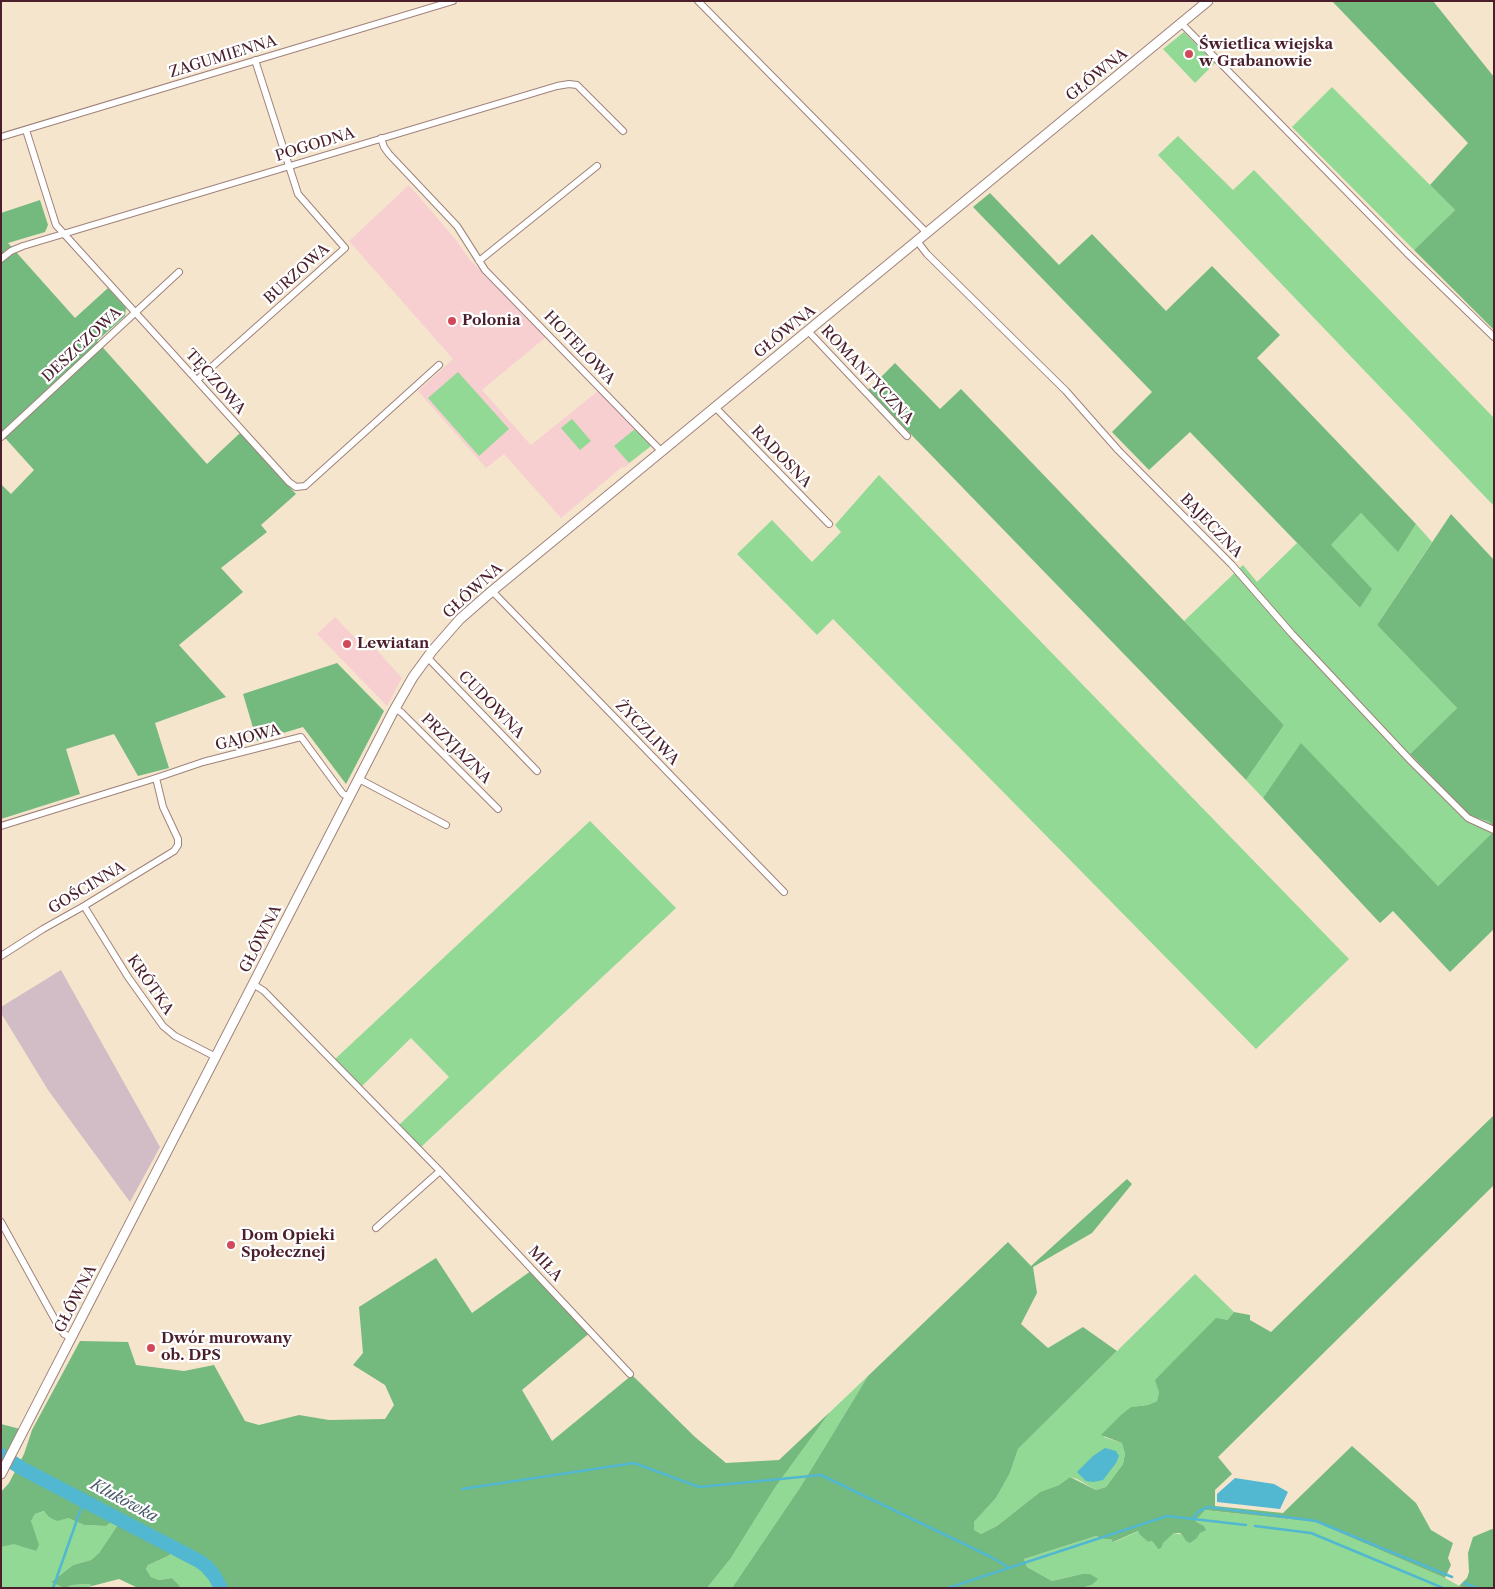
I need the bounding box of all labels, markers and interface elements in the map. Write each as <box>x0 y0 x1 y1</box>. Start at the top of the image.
street label: ZAGUMIENNA <box>167 32 279 82</box>
place label: Świetlica wiejska w Grabanowie <box>1199 36 1333 71</box>
street label: GŁÓWNA <box>1063 45 1131 105</box>
marker: Świetlica wiejska w Grabanowie <box>1183 48 1195 60</box>
street label: POGODNA <box>273 124 357 166</box>
street label: BURZOWA <box>261 240 333 308</box>
street label: GŁÓWNA <box>751 302 819 362</box>
street label: DESZCZOWA <box>39 304 125 386</box>
street label: HOTELOWA <box>540 308 618 388</box>
place label: Polonia <box>462 312 521 330</box>
marker: Polonia <box>446 315 458 327</box>
street label: ROMANTYCZNA <box>817 322 917 428</box>
street label: TĘCZOWA <box>181 346 249 418</box>
street label: RADOSNA <box>747 422 815 492</box>
street label: BAJECZNA <box>1176 490 1246 562</box>
street label: GŁÓWNA <box>440 560 506 622</box>
place label: Lewiatan <box>357 635 429 653</box>
marker: Lewiatan <box>341 638 353 650</box>
street label: CUDOWNA <box>454 667 528 743</box>
street label: ŻYCZLIWA <box>611 697 683 769</box>
street label: PRZYJAZNA <box>417 710 495 788</box>
street label: GAJOWA <box>214 721 282 755</box>
street label: GOŚCINNA <box>45 858 129 918</box>
street label: GŁÓWNA <box>236 902 286 976</box>
street label: KRÓTKA <box>123 952 177 1018</box>
place label: Dom Opieki Społecznej <box>241 1227 335 1262</box>
marker: Dom Opieki Społecznej <box>225 1239 237 1251</box>
street label: MIŁA <box>524 1243 566 1285</box>
street label: GŁÓWNA <box>51 1262 101 1336</box>
place label: Dwór murowany ob. DPS <box>161 1330 292 1365</box>
marker: Dwór murowany ob. DPS <box>145 1342 157 1354</box>
water label: Klukówka <box>87 1475 161 1527</box>

